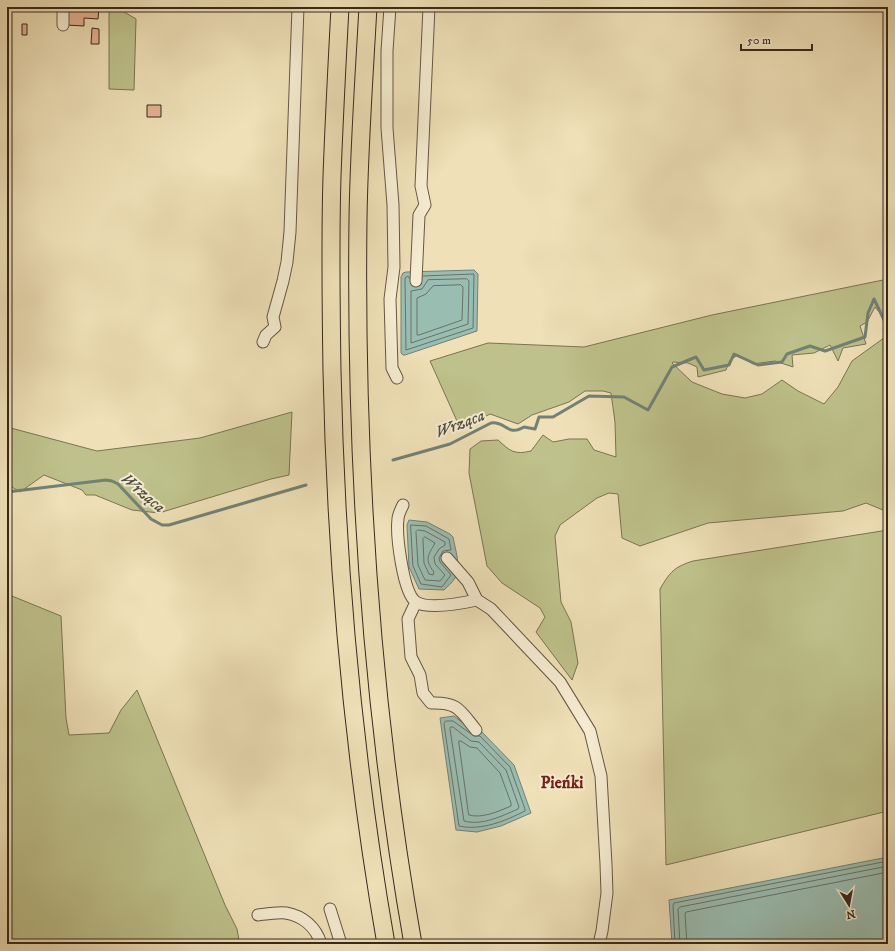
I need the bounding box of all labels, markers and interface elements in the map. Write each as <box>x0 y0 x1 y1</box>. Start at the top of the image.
scale bar <box>741 26 812 52</box>
text: 50 m <box>747 33 771 48</box>
water label: Wrząca <box>432 404 488 444</box>
water label: Wrząca <box>116 468 170 518</box>
district label: Pieńki <box>541 772 584 794</box>
north arrow <box>829 885 869 925</box>
text: N <box>845 906 856 922</box>

